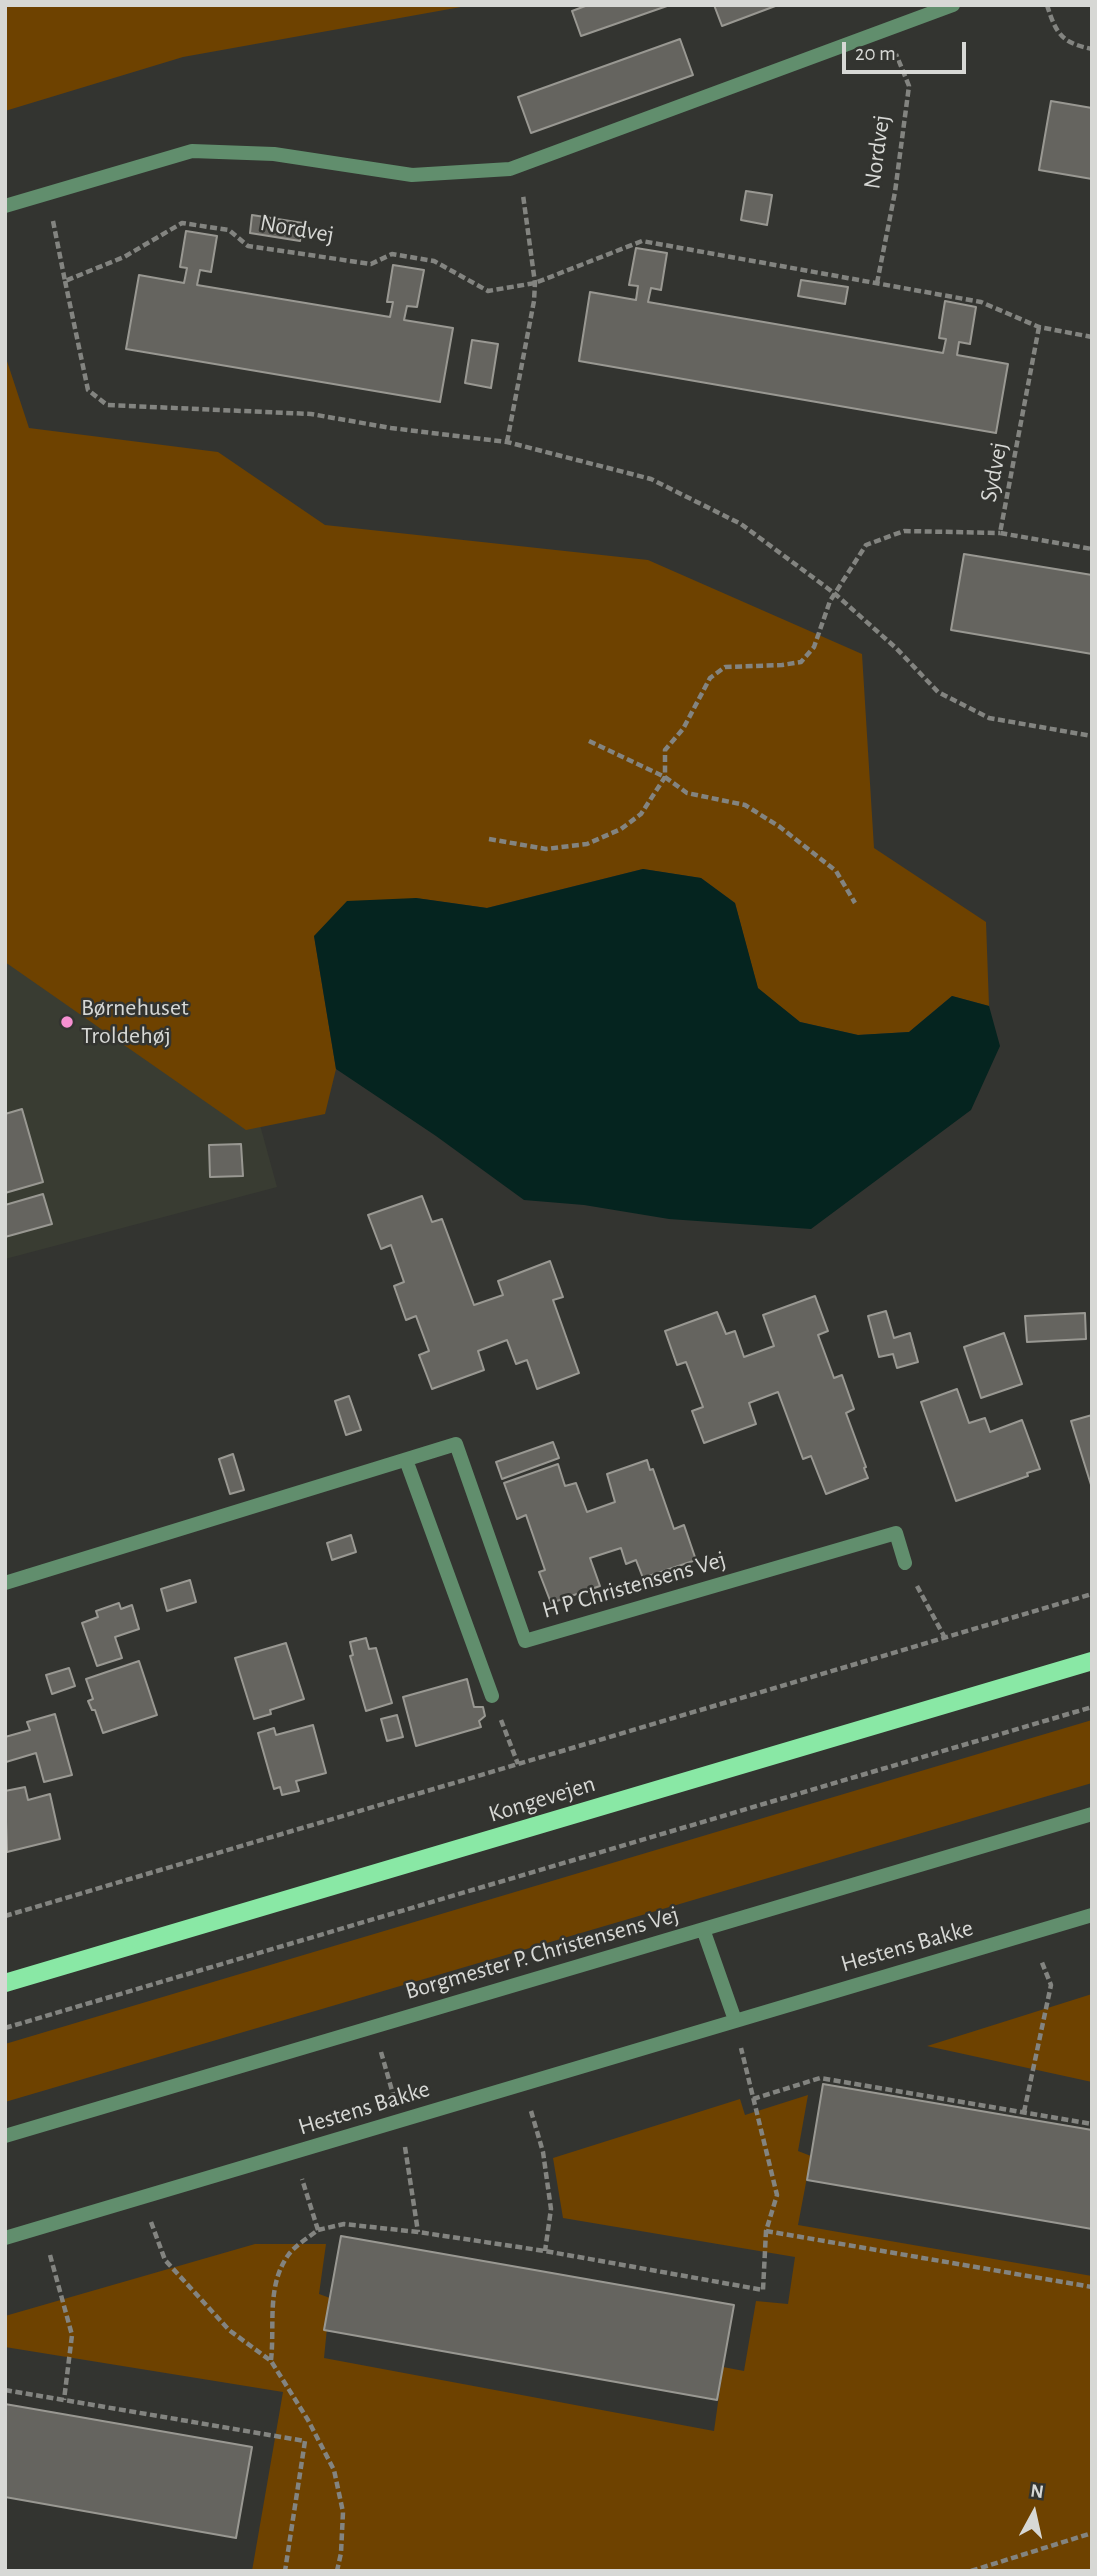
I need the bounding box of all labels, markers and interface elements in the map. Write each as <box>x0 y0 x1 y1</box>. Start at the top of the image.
scale bar <box>845 28 969 72</box>
text: 20 m <box>855 43 896 64</box>
street label: Nordvej <box>858 113 896 191</box>
street label: Nordvej <box>258 208 336 250</box>
street label: Sydvej <box>974 440 1014 504</box>
place label: Børnehuset Troldehøj <box>81 994 189 1050</box>
marker: Børnehuset Troldehøj <box>59 1014 75 1030</box>
street label: H P Christensens Vej <box>539 1545 729 1625</box>
street label: Kongevejen <box>485 1769 599 1829</box>
street label: Borgmester P. Christensens Vej <box>402 1900 682 2006</box>
street label: Hestens Bakke <box>838 1913 976 1979</box>
street label: Hestens Bakke <box>295 2074 433 2142</box>
north arrow <box>999 2478 1069 2548</box>
text: N <box>1029 2481 1045 2502</box>

